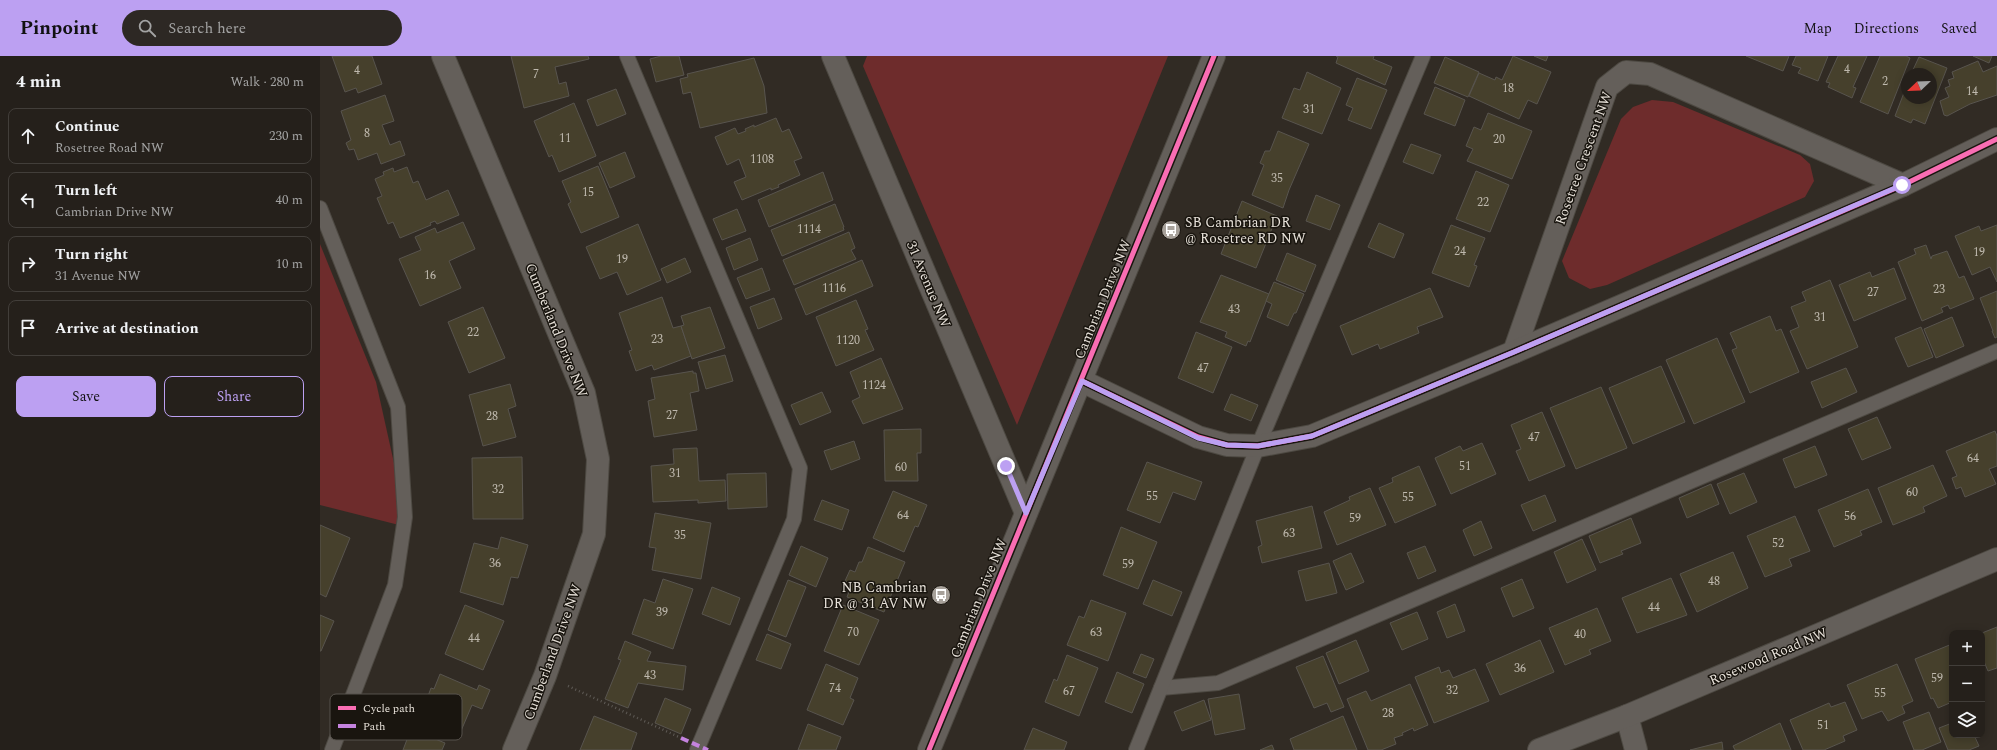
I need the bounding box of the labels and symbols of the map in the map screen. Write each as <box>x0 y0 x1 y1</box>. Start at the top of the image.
house number: 4 <box>1844 60 1850 79</box>
house number: 4 <box>354 61 360 80</box>
house number: 7 <box>533 65 539 84</box>
north arrow <box>1901 68 1937 104</box>
house number: 2 <box>1882 72 1888 91</box>
house number: 18 <box>1502 79 1514 98</box>
house number: 14 <box>1966 82 1978 101</box>
street label: Rosetree Crescent NW <box>1550 88 1617 228</box>
house number: 31 <box>1303 100 1315 119</box>
house number: 8 <box>364 124 370 143</box>
house number: 11 <box>559 129 571 148</box>
house number: 20 <box>1493 130 1505 149</box>
house number: 1108 <box>750 150 774 169</box>
house number: 35 <box>1271 169 1283 188</box>
route start <box>1893 176 1911 194</box>
house number: 15 <box>582 183 594 202</box>
house number: 22 <box>1477 193 1489 212</box>
place label: SB Cambrian DR @ Rosetree RD NW <box>1185 212 1306 249</box>
bus stop icon: SB Cambrian DR @ Rosetree RD NW <box>1160 219 1182 241</box>
house number: 1114 <box>797 220 821 239</box>
street label: Cambrian Drive NW <box>1069 236 1136 362</box>
street label: 31 Avenue NW <box>901 238 956 331</box>
house number: 24 <box>1454 242 1466 261</box>
house number: 19 <box>1973 243 1985 262</box>
house number: 19 <box>616 250 628 269</box>
street label: Cumberland Drive NW <box>520 260 593 401</box>
house number: 16 <box>424 266 436 285</box>
house number: 1116 <box>822 279 846 298</box>
house number: 23 <box>1933 280 1945 299</box>
house number: 27 <box>1867 283 1879 302</box>
house number: 43 <box>1228 300 1240 319</box>
house number: 31 <box>1814 308 1826 327</box>
house number: 22 <box>467 323 479 342</box>
house number: 23 <box>651 330 663 349</box>
house number: 1120 <box>836 331 860 350</box>
house number: 47 <box>1197 359 1209 378</box>
house number: 1124 <box>862 376 886 395</box>
house number: 27 <box>666 406 678 425</box>
house number: 28 <box>486 407 498 426</box>
house number: 47 <box>1528 428 1540 447</box>
house number: 64 <box>1967 449 1979 468</box>
route end <box>997 457 1015 475</box>
house number: 51 <box>1459 457 1471 476</box>
house number: 60 <box>895 458 907 477</box>
house number: 31 <box>669 464 681 483</box>
house number: 32 <box>492 480 504 499</box>
house number: 60 <box>1906 483 1918 502</box>
house number: 55 <box>1146 487 1158 506</box>
house number: 55 <box>1402 488 1414 507</box>
house number: 64 <box>897 506 909 525</box>
house number: 56 <box>1844 507 1856 526</box>
house number: 59 <box>1349 509 1361 528</box>
house number: 63 <box>1283 524 1295 543</box>
house number: 35 <box>674 526 686 545</box>
house number: 52 <box>1772 534 1784 553</box>
street label: Cambrian Drive NW <box>945 535 1012 661</box>
house number: 36 <box>489 554 501 573</box>
house number: 59 <box>1122 555 1134 574</box>
house number: 48 <box>1708 572 1720 591</box>
place label: NB Cambrian DR @ 31 AV NW <box>823 577 927 614</box>
street label: Cumberland Drive NW <box>518 581 587 723</box>
bus stop icon: NB Cambrian DR @ 31 AV NW <box>930 584 952 606</box>
house number: 44 <box>1648 598 1660 617</box>
house number: 39 <box>656 603 668 622</box>
street label: Rosewood Road NW <box>1706 622 1831 691</box>
house number: 70 <box>847 623 859 642</box>
house number: 63 <box>1090 623 1102 642</box>
house number: 40 <box>1574 625 1586 644</box>
house number: 44 <box>468 629 480 648</box>
house number: 36 <box>1514 659 1526 678</box>
house number: 43 <box>644 666 656 685</box>
house number: 59 <box>1931 669 1943 688</box>
house number: 74 <box>829 679 841 698</box>
house number: 32 <box>1446 681 1458 700</box>
house number: 67 <box>1063 682 1075 701</box>
house number: 55 <box>1874 684 1886 703</box>
legend <box>330 694 462 740</box>
text: Cycle path <box>363 700 415 717</box>
house number: 28 <box>1382 704 1394 723</box>
house number: 51 <box>1817 716 1829 735</box>
text: Path <box>363 718 385 735</box>

